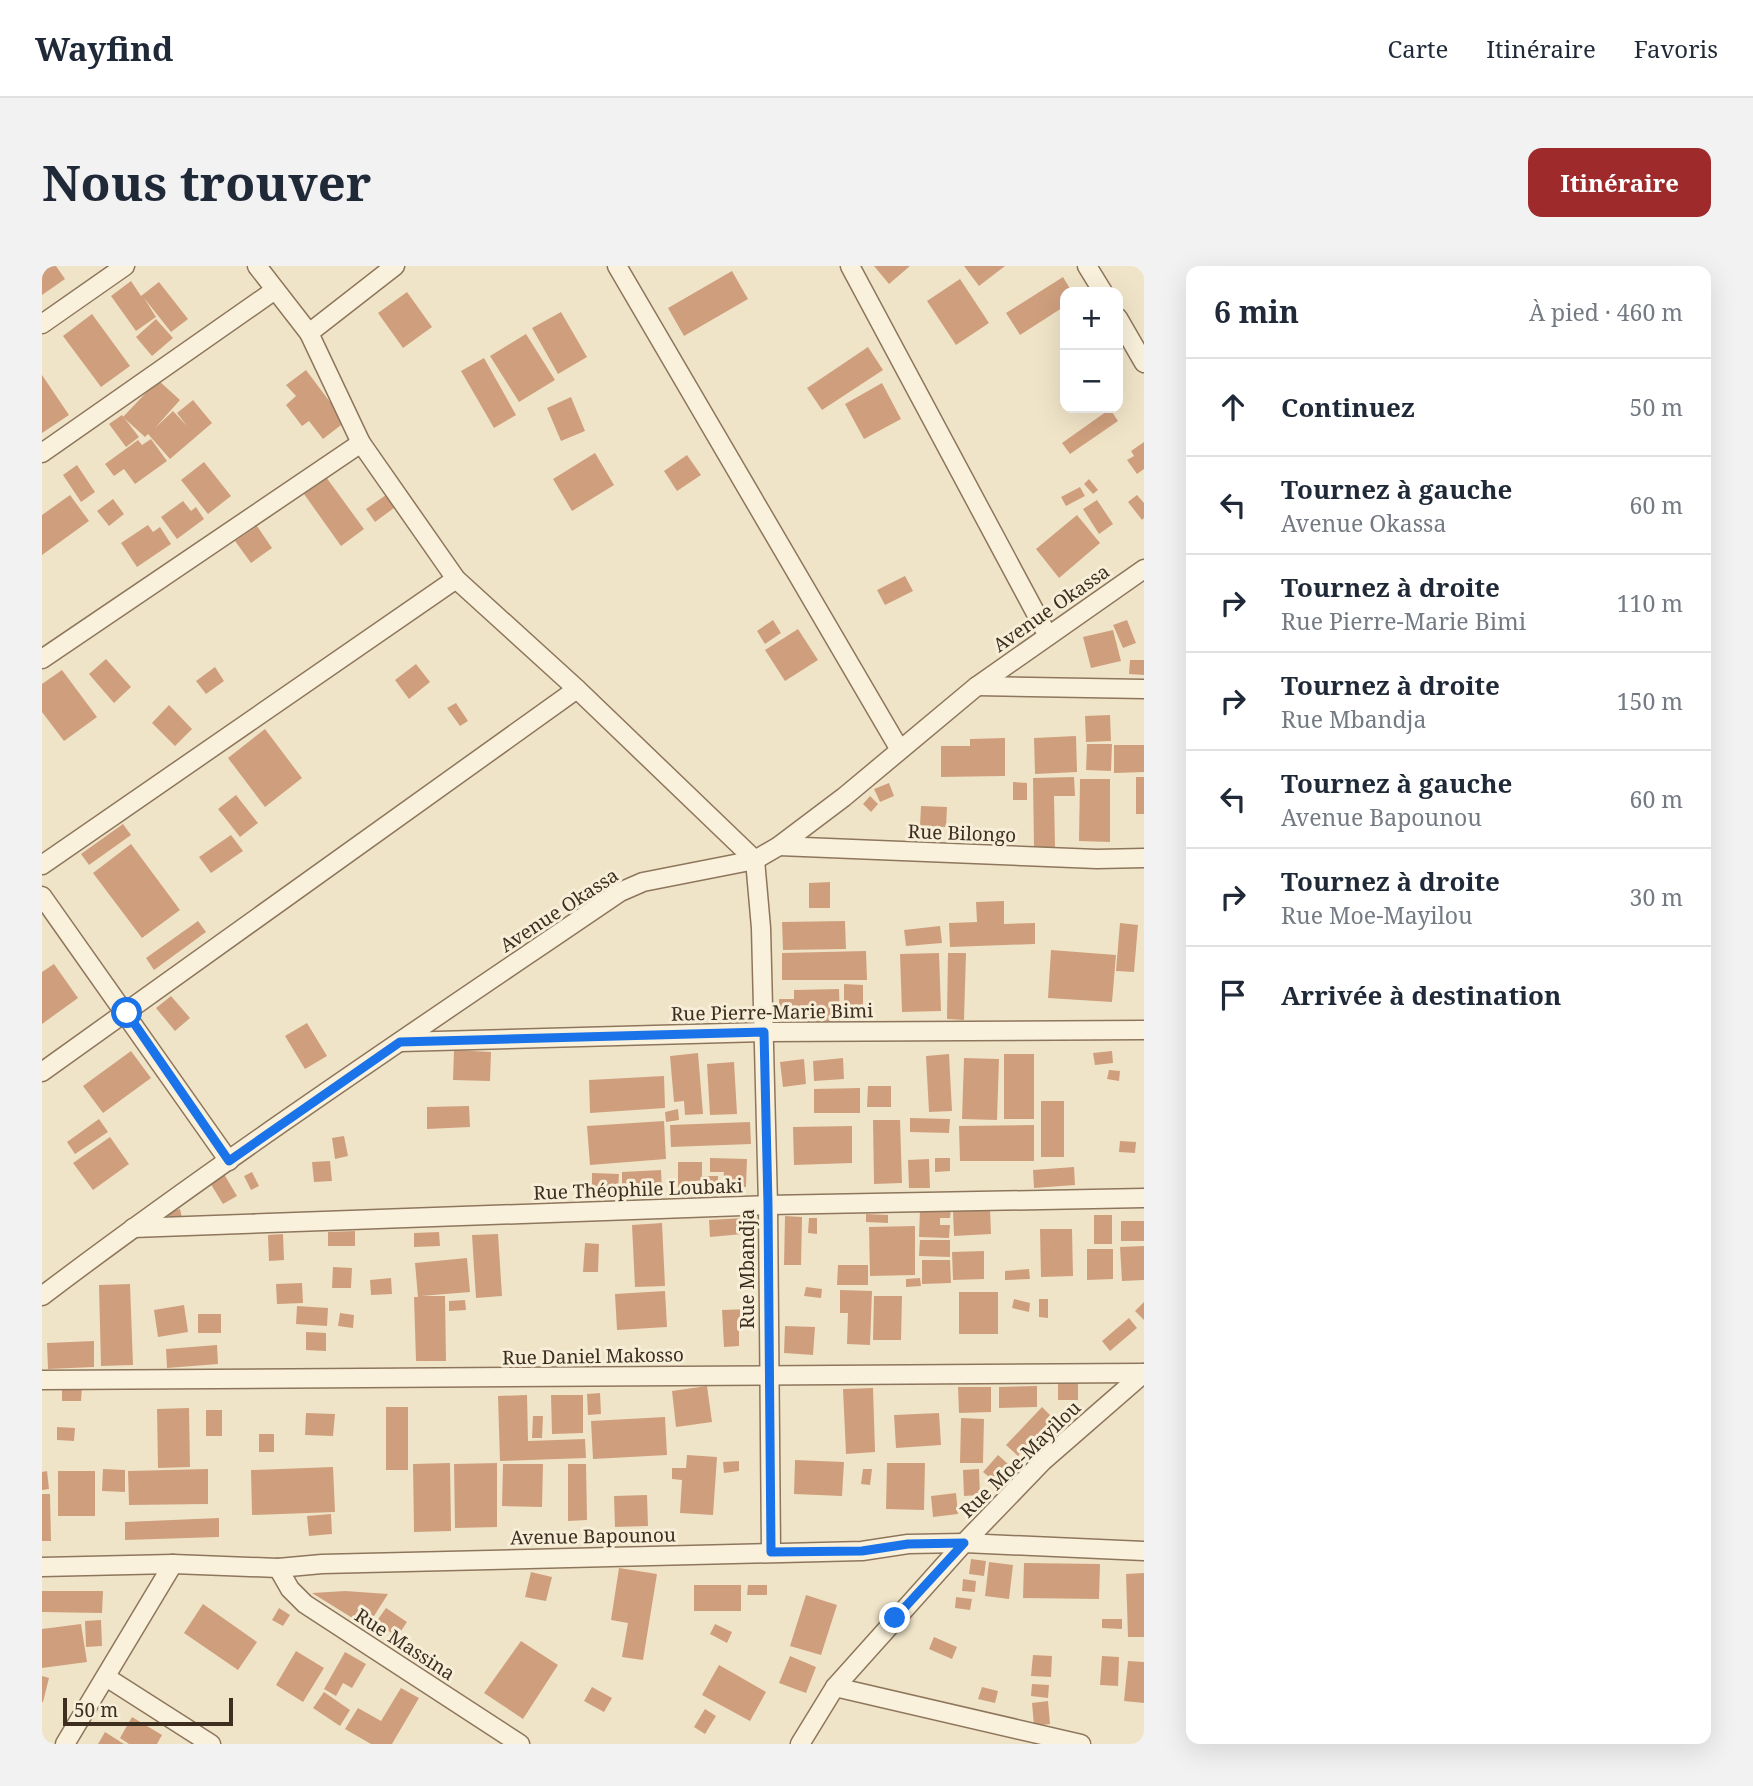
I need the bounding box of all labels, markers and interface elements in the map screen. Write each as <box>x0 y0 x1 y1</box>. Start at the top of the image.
text: Wayfind <box>35 26 174 71</box>
text: Carte <box>1387 32 1448 65</box>
text: Itinéraire <box>1486 32 1596 65</box>
text: Favoris <box>1634 32 1718 65</box>
button: Itinéraire <box>1528 148 1711 217</box>
text: Nous trouver <box>42 149 371 215</box>
map controls <box>1060 287 1123 413</box>
button: + <box>1060 287 1123 350</box>
text: 6 min <box>1214 291 1299 332</box>
text: À pied · 460 m <box>1529 296 1683 328</box>
button: − <box>1060 350 1123 413</box>
icon: ahead <box>1214 388 1252 426</box>
text: Continuez <box>1281 389 1415 425</box>
text: 50 m <box>1630 391 1683 423</box>
text: Tournez à gauche <box>1281 471 1512 507</box>
icon: left <box>1214 486 1252 524</box>
text: 60 m <box>1630 489 1683 521</box>
text: Avenue Okassa <box>1281 507 1446 539</box>
street label: Avenue Okassa <box>988 558 1114 658</box>
text: Tournez à droite <box>1281 569 1500 605</box>
icon: right <box>1214 584 1252 622</box>
text: 110 m <box>1617 587 1683 619</box>
text: Rue Pierre-Marie Bimi <box>1281 605 1526 637</box>
text: Tournez à droite <box>1281 667 1500 703</box>
icon: right <box>1214 682 1252 720</box>
text: 150 m <box>1617 685 1683 717</box>
text: Rue Mbandja <box>1281 703 1426 735</box>
text: Tournez à gauche <box>1281 765 1512 801</box>
icon: left <box>1214 780 1252 818</box>
text: 60 m <box>1630 783 1683 815</box>
text: Avenue Bapounou <box>1281 801 1482 833</box>
street label: Rue Bilongo <box>907 818 1017 848</box>
street label: Avenue Okassa <box>495 862 623 958</box>
text: Tournez à droite <box>1281 863 1500 899</box>
icon: right <box>1214 878 1252 916</box>
text: 30 m <box>1630 881 1683 913</box>
text: Rue Moe-Mayilou <box>1281 899 1473 931</box>
icon: arrive <box>1214 976 1252 1014</box>
text: Arrivée à destination <box>1281 977 1561 1013</box>
route start <box>111 997 142 1028</box>
street label: Rue Pierre-Marie Bimi <box>671 997 873 1027</box>
street label: Rue Théophile Loubaki <box>533 1172 743 1206</box>
street label: Rue Mbandja <box>734 1209 760 1329</box>
street label: Rue Daniel Makosso <box>502 1341 684 1371</box>
street label: Rue Moe-Mayilou <box>954 1395 1086 1523</box>
street label: Avenue Bapounou <box>510 1522 676 1550</box>
street label: Rue Massina <box>350 1602 460 1686</box>
route end <box>879 1602 910 1633</box>
scale bar <box>63 1695 233 1727</box>
text: 50 m <box>74 1697 118 1723</box>

